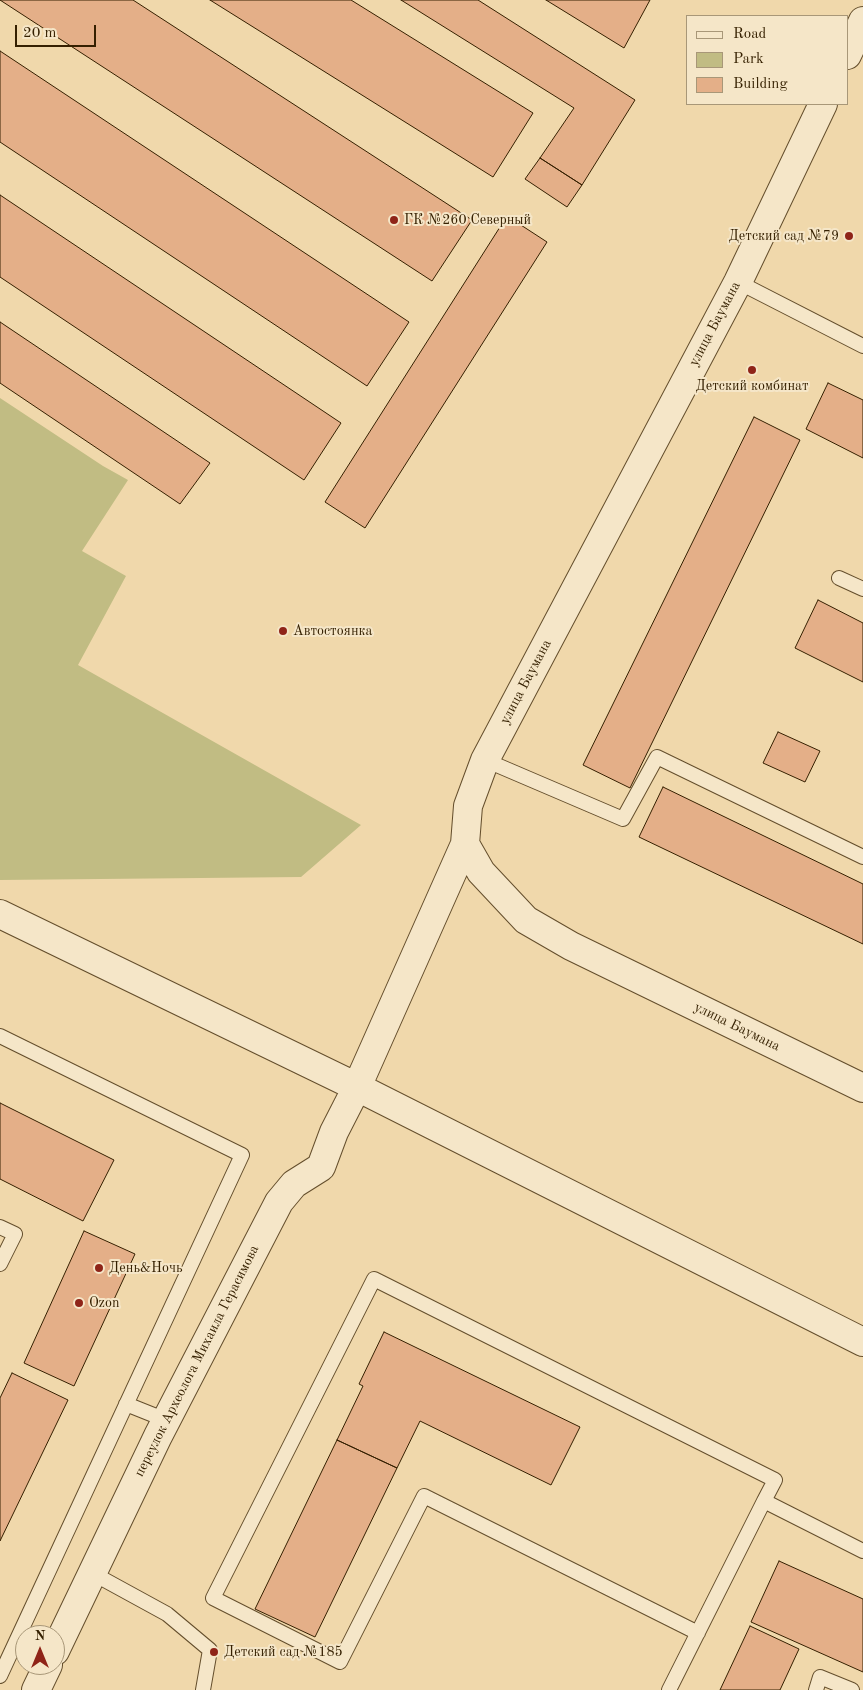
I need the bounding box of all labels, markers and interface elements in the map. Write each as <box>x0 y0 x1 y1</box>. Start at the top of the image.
scale bar <box>18 15 99 47</box>
legend <box>686 15 848 105</box>
text: 20 m <box>23 26 57 41</box>
text: Road <box>733 27 766 42</box>
text: Park <box>733 52 764 67</box>
text: Building <box>733 77 788 92</box>
place label: ГК №260 Северный <box>404 212 531 228</box>
marker: ГК №260 Северный <box>388 214 400 226</box>
place label: Детский сад №79 <box>728 228 839 244</box>
marker: Детский сад №79 <box>843 230 855 242</box>
street label: улица Баумана <box>686 279 744 369</box>
marker: Детский комбинат <box>746 364 758 376</box>
place label: Детский комбинат <box>695 378 809 394</box>
place label: Автостоянка <box>293 623 373 639</box>
marker: Автостоянка <box>277 625 289 637</box>
street label: улица Баумана <box>497 637 555 727</box>
street label: улица Баумана <box>691 999 783 1055</box>
street label: переулок Археолога Михаила Герасимова <box>131 1242 263 1480</box>
place label: День&Ночь <box>109 1260 182 1276</box>
marker: День&Ночь <box>93 1262 105 1274</box>
place label: Ozon <box>89 1295 119 1311</box>
marker: Ozon <box>73 1297 85 1309</box>
north arrow <box>15 1625 65 1675</box>
text: N <box>35 1629 45 1643</box>
place label: Детский сад №185 <box>224 1644 343 1660</box>
marker: Детский сад №185 <box>208 1646 220 1658</box>

